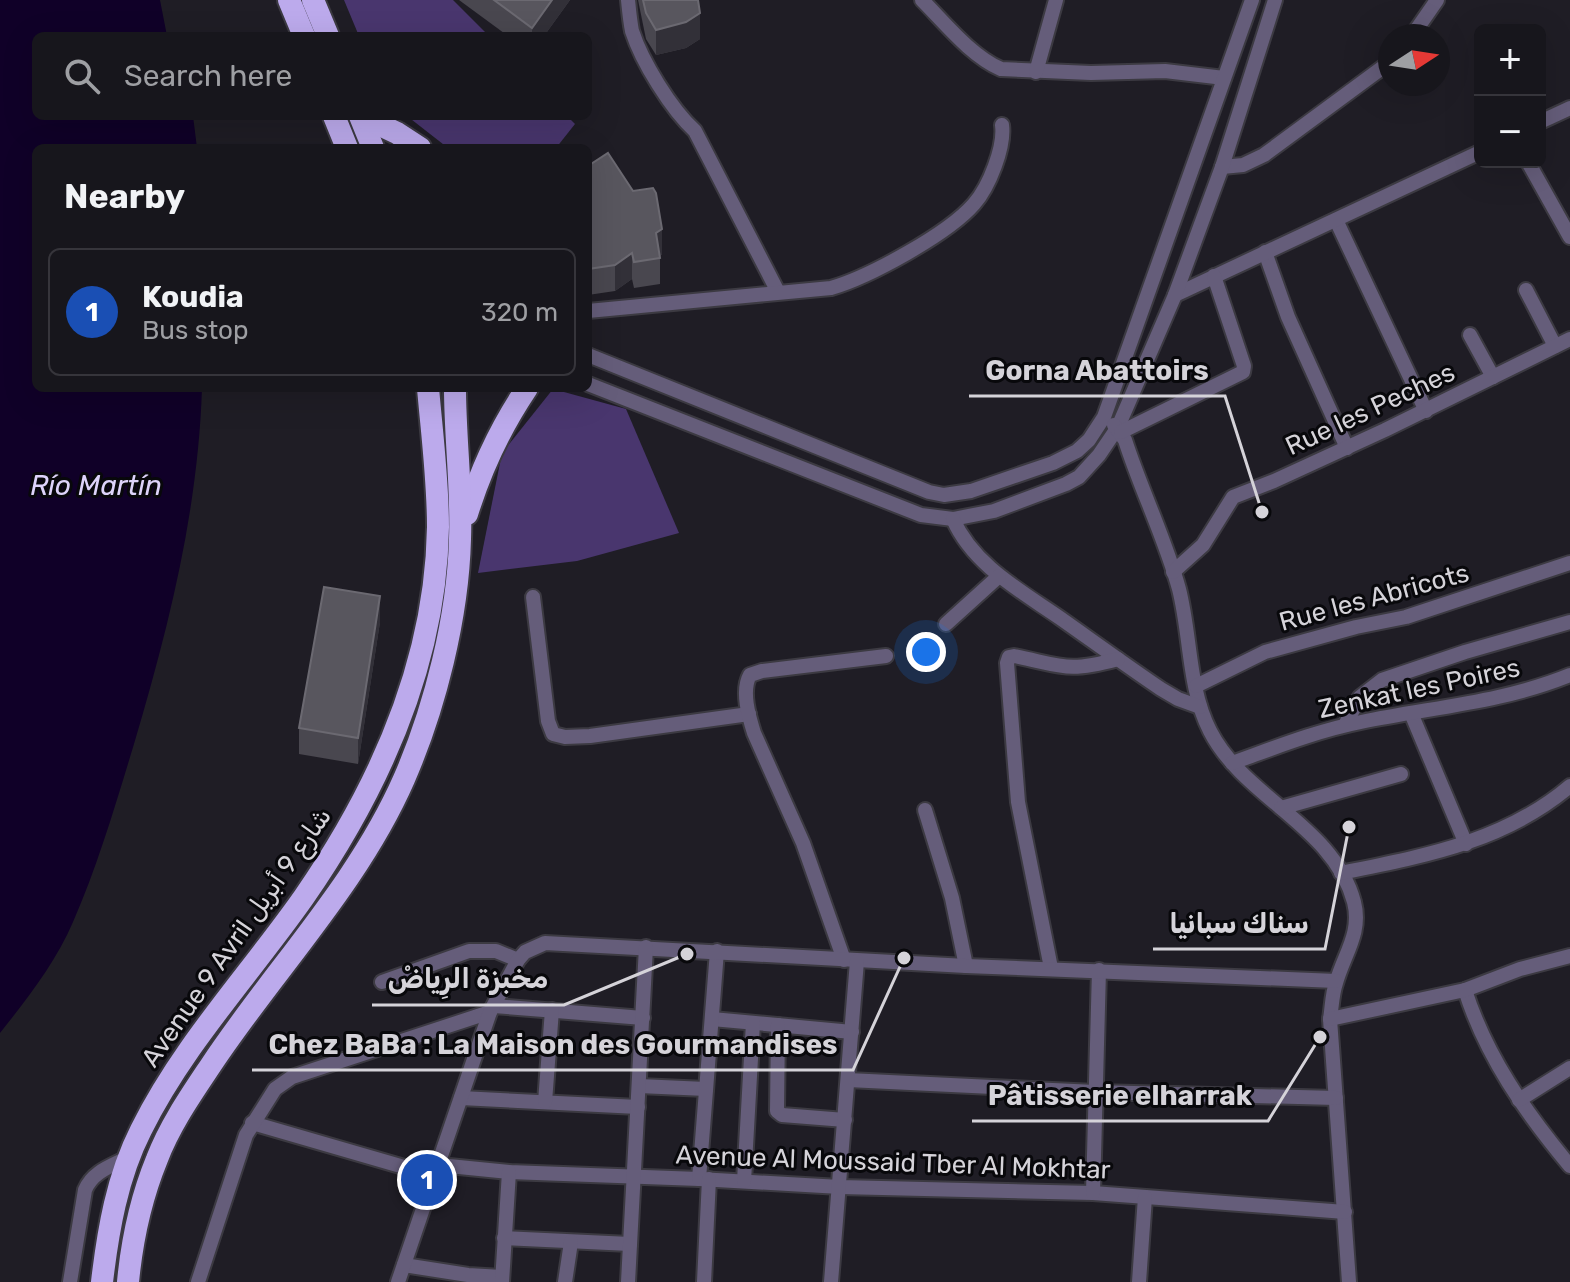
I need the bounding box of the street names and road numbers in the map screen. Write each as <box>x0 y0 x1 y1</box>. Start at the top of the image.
street label: Rue les Peches <box>1281 357 1460 462</box>
street label: Rue les Abricots <box>1276 557 1472 638</box>
street label: Zenkat les Poires <box>1316 652 1523 725</box>
street label: Avenue 9 Avril شارع 9 أبريل <box>135 802 340 1074</box>
street label: Avenue Al Moussaid Tber Al Mokhtar <box>675 1139 1111 1186</box>

